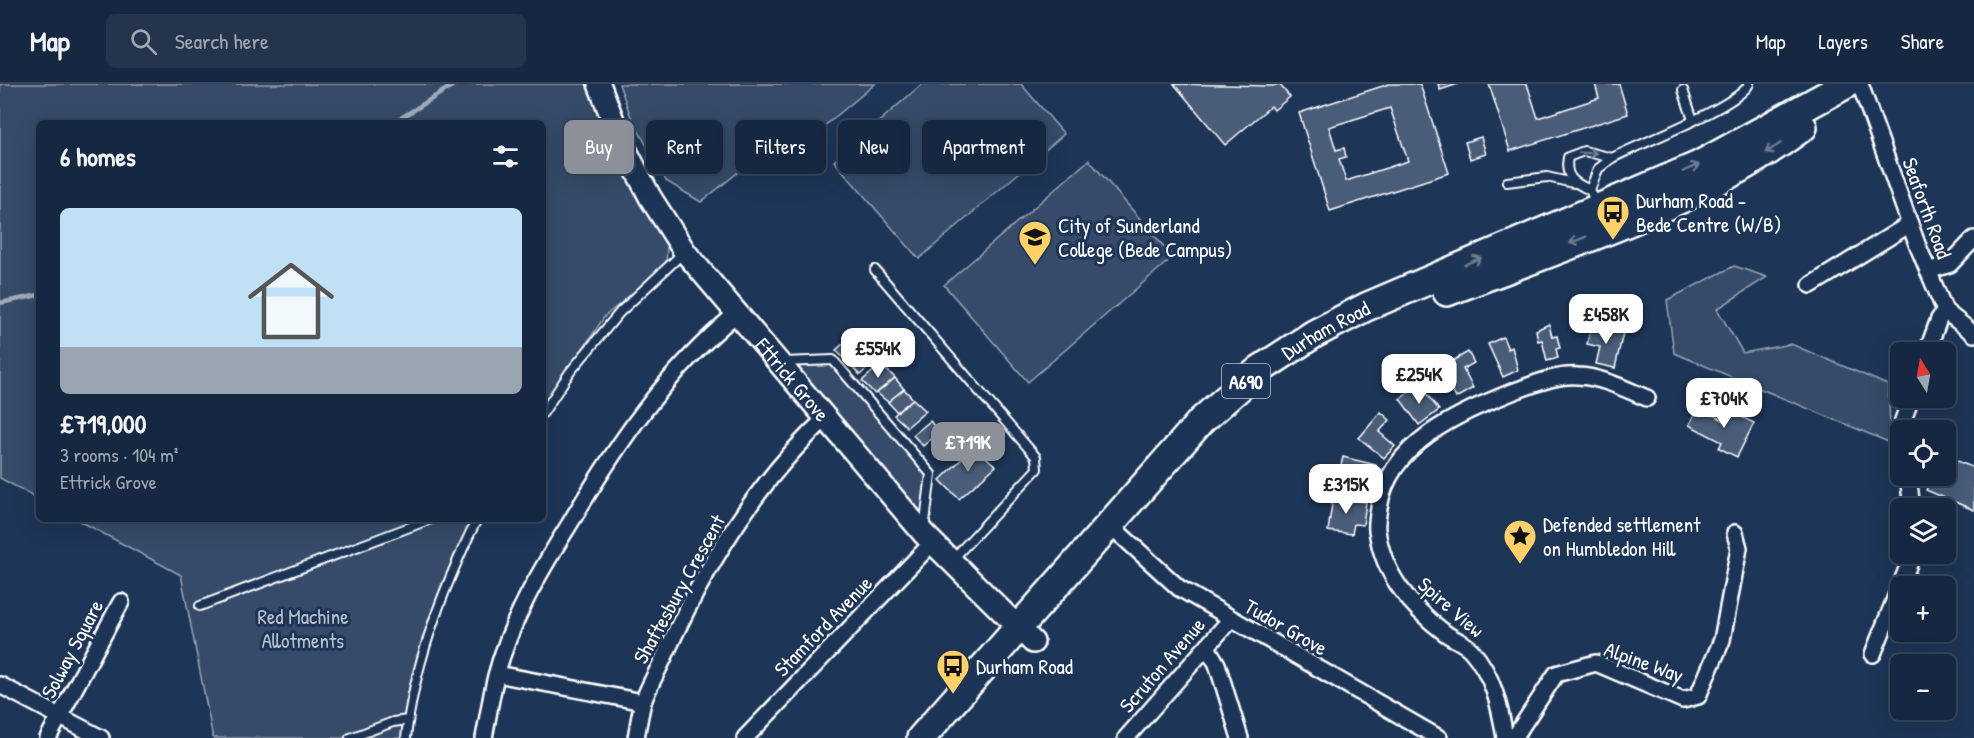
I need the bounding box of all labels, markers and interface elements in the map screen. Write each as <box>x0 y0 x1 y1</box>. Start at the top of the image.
search box <box>106 14 526 68</box>
text: Map <box>30 22 70 60</box>
icon: search <box>127 25 160 58</box>
text: Search here <box>175 26 269 56</box>
text: Map <box>1756 27 1785 56</box>
text: Layers <box>1818 27 1868 56</box>
text: Share <box>1901 27 1944 56</box>
chip: Buy <box>564 120 634 174</box>
chip: Rent <box>646 120 723 174</box>
chip: Filters <box>735 120 826 174</box>
chip: New <box>838 120 910 174</box>
chip: Apartment <box>922 120 1046 174</box>
text: 6 homes <box>60 139 136 174</box>
icon: filters <box>489 140 522 173</box>
one-way arrow <box>1765 142 1782 154</box>
one-way arrow <box>1577 147 1597 158</box>
street label: Seaforth Road <box>1895 153 1959 263</box>
one-way arrow <box>1682 162 1700 174</box>
place label: Durham Road - Bede Centre (W/B) <box>1636 186 1781 239</box>
bus stop icon: Durham Road - Bede Centre (W/B) <box>1595 194 1631 241</box>
place label: City of Sunderland College (Bede Campus) <box>1058 211 1232 264</box>
school or university icon: City of Sunderland College (Bede Campus) <box>1017 219 1053 266</box>
one-way arrow <box>1570 235 1588 246</box>
icon: home <box>237 247 345 355</box>
one-way arrow <box>1463 255 1482 266</box>
street label: Durham Road <box>1276 293 1375 366</box>
pin: £458K <box>1564 294 1648 345</box>
text: £458K <box>1583 300 1629 327</box>
pin: £554K <box>836 328 920 379</box>
street label: Ettrick Grove <box>749 331 837 427</box>
text: £554K <box>855 334 901 361</box>
north arrow <box>1890 342 1956 408</box>
map controls <box>1890 342 1956 720</box>
pin: £254K <box>1377 354 1461 405</box>
text: £254K <box>1396 360 1442 387</box>
road number: A690 <box>1222 364 1270 398</box>
pin: £704K <box>1682 378 1766 429</box>
text: £704K <box>1700 384 1748 411</box>
text: £719,000 <box>60 406 146 441</box>
button: locate <box>1890 420 1956 486</box>
pin: £719K <box>926 422 1010 473</box>
text: £719K <box>945 428 991 455</box>
text: 3 rooms · 104 m² <box>60 441 178 468</box>
pin: £315K <box>1304 464 1388 515</box>
text: Ettrick Grove <box>60 468 157 495</box>
text: £315K <box>1323 470 1369 497</box>
button: layers <box>1890 498 1956 564</box>
street label: Shaftesbury Crescent <box>626 509 732 669</box>
place label: Defended settlement on Humbledon Hill <box>1543 510 1701 563</box>
place icon: Defended settlement on Humbledon Hill <box>1502 518 1538 565</box>
street label: Stamford Avenue <box>768 569 878 683</box>
street label: Spire View <box>1412 570 1491 644</box>
button: + <box>1890 576 1956 642</box>
street label: Tudor Grove <box>1239 592 1333 662</box>
street label: Solway Square <box>34 595 110 703</box>
park label: Red Machine Allotments <box>257 602 349 655</box>
street label: Scruton Avenue <box>1112 611 1212 719</box>
street label: Alpine Way <box>1600 634 1688 690</box>
bus stop icon: Durham Road <box>935 648 971 695</box>
place label: Durham Road <box>976 652 1073 681</box>
button: − <box>1890 654 1956 720</box>

